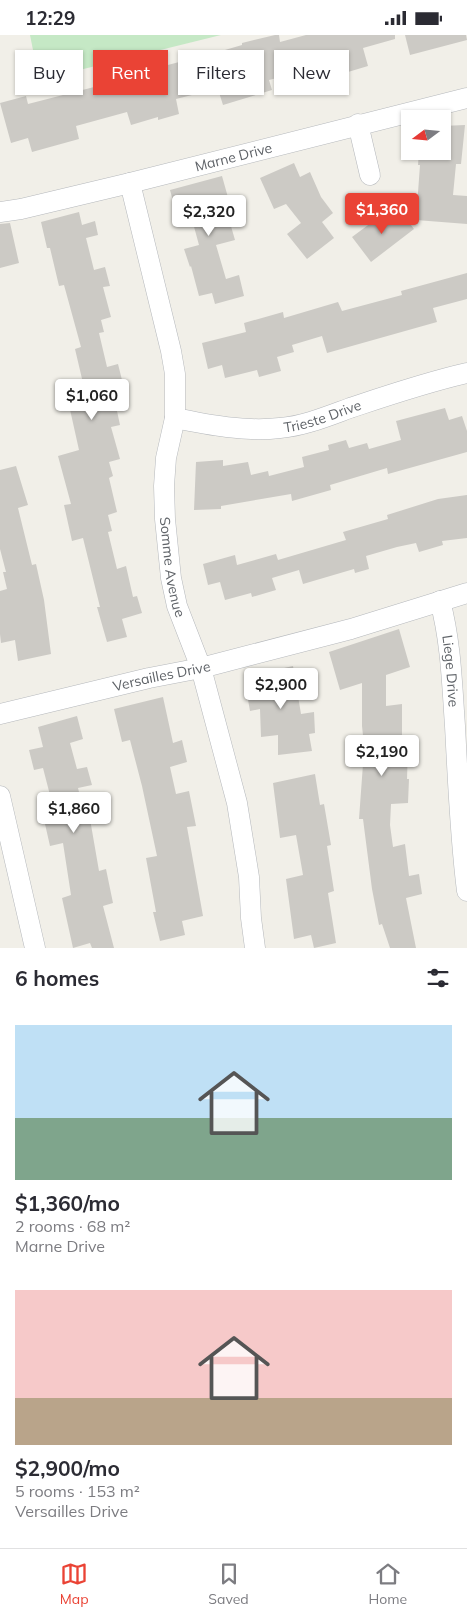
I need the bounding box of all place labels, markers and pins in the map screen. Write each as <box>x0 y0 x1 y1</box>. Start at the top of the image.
pin: $1,360 <box>341 193 423 235</box>
pin: $2,320 <box>168 195 250 237</box>
pin: $1,060 <box>51 379 133 421</box>
pin: $2,900 <box>240 667 322 710</box>
pin: $2,190 <box>341 735 423 777</box>
pin: $1,860 <box>33 791 115 834</box>

